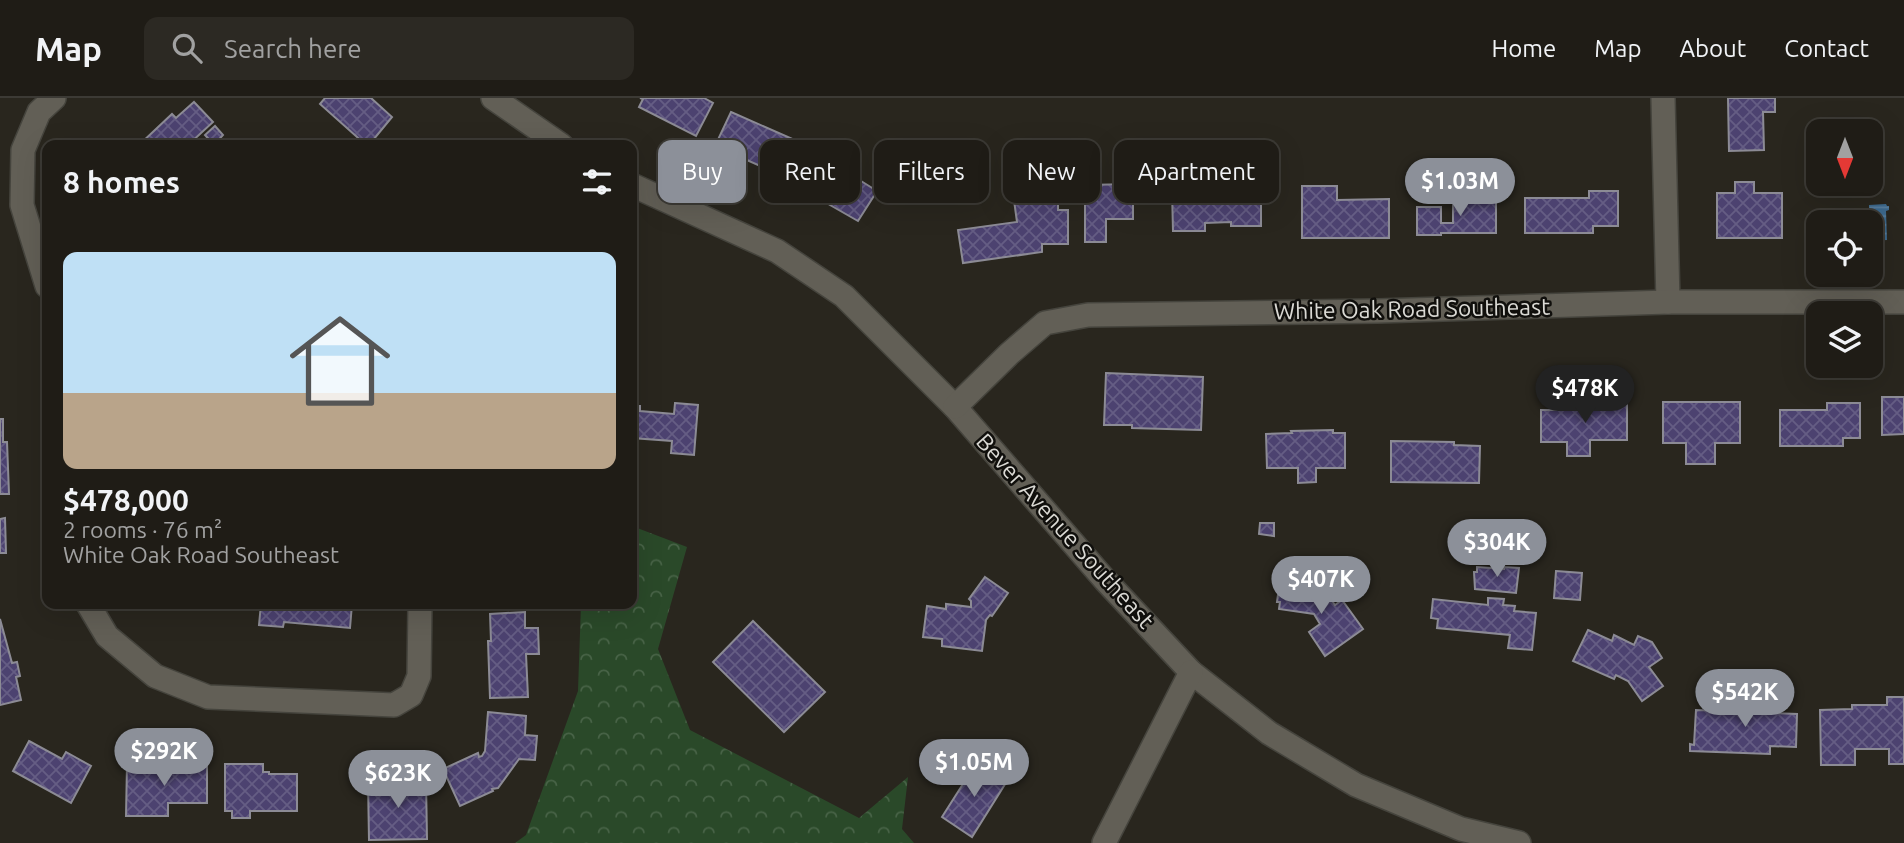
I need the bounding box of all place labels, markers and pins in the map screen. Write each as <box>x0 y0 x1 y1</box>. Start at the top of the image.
pin: $1.03M <box>1403 158 1517 218</box>
pin: $478K <box>1536 366 1634 425</box>
pin: $304K <box>1448 519 1546 579</box>
pin: $407K <box>1272 556 1370 616</box>
pin: $542K <box>1696 670 1794 729</box>
pin: $292K <box>115 728 213 788</box>
pin: $1.05M <box>917 740 1031 799</box>
pin: $623K <box>349 750 447 810</box>

